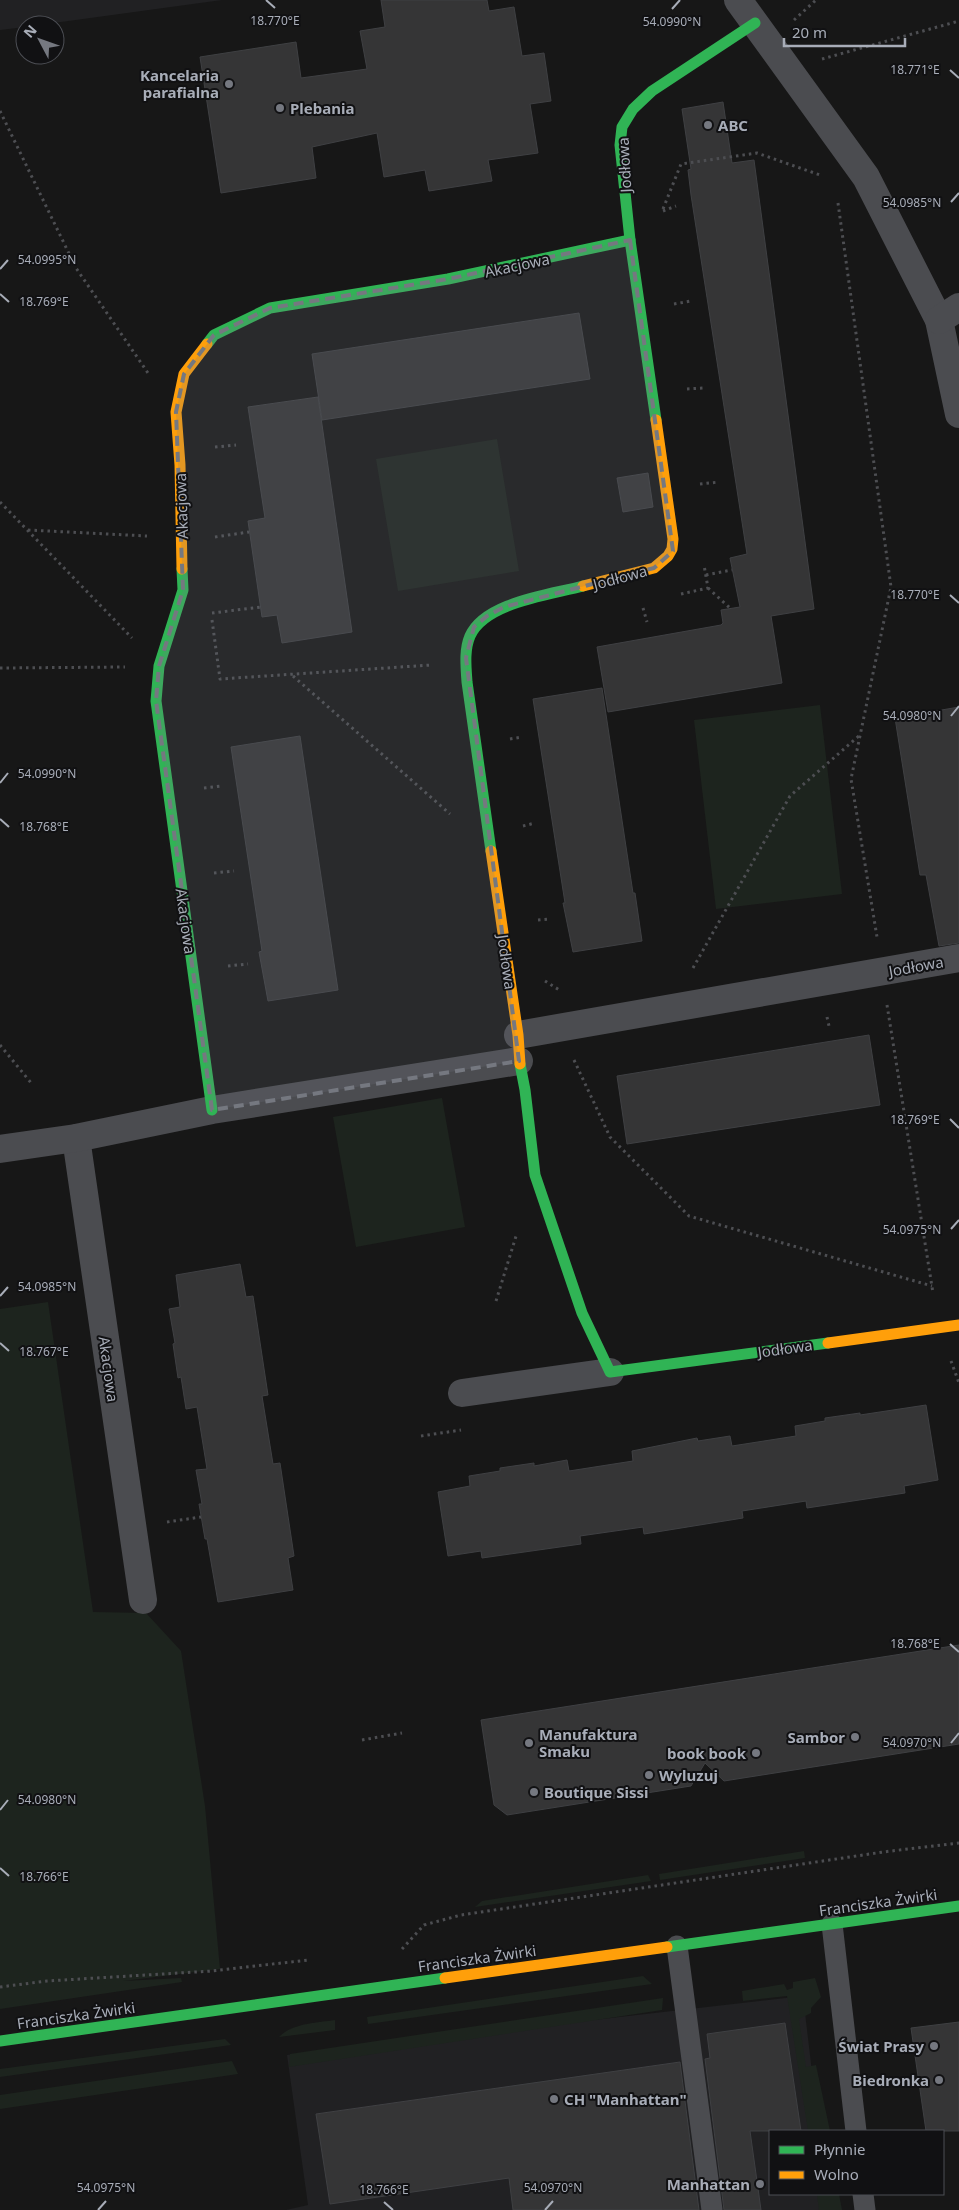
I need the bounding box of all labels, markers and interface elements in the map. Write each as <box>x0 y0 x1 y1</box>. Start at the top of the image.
text: 18.770°E <box>250 12 300 29</box>
text: 54.0990°N <box>643 13 701 30</box>
north arrow <box>15 15 65 65</box>
scale bar <box>784 15 905 47</box>
text: N <box>19 21 41 42</box>
text: 20 m <box>792 22 827 42</box>
text: 18.771°E <box>890 61 940 78</box>
place label: Kancelaria parafialna <box>140 65 219 102</box>
marker: Kancelaria parafialna <box>223 78 235 90</box>
place label: Plebania <box>290 98 354 118</box>
marker: Plebania <box>274 102 286 114</box>
place label: ABC <box>718 115 748 135</box>
marker: ABC <box>702 119 714 131</box>
street label: Jodłowa <box>613 137 636 195</box>
text: 54.0985°N <box>883 194 941 211</box>
street label: Akacjowa <box>483 248 551 282</box>
text: 54.0995°N <box>18 251 76 268</box>
text: 18.769°E <box>19 293 69 310</box>
street label: Akacjowa <box>170 473 192 539</box>
street label: Jodłowa <box>589 560 649 594</box>
text: 18.770°E <box>890 586 940 603</box>
text: 54.0980°N <box>883 707 941 724</box>
text: 54.0990°N <box>18 765 76 782</box>
text: 18.768°E <box>19 818 69 835</box>
street label: Akacjowa <box>172 887 200 955</box>
street label: Jodłowa <box>493 931 521 991</box>
street label: Jodłowa <box>885 951 945 981</box>
text: 18.769°E <box>890 1111 940 1128</box>
text: 54.0975°N <box>883 1221 941 1238</box>
text: 54.0985°N <box>18 1278 76 1295</box>
street label: Jodłowa <box>754 1334 814 1362</box>
street label: Akacjowa <box>95 1335 123 1403</box>
text: 18.767°E <box>19 1343 69 1360</box>
text: 18.768°E <box>890 1635 940 1652</box>
place label: Manufaktura Smaku <box>539 1724 637 1761</box>
place label: Sambor <box>788 1727 845 1747</box>
marker: Sambor <box>849 1731 861 1743</box>
text: 54.0970°N <box>883 1734 941 1751</box>
marker: Manufaktura Smaku <box>523 1737 535 1749</box>
place label: book book <box>667 1743 747 1763</box>
marker: book book <box>750 1747 762 1759</box>
place label: Wyluzuj <box>659 1765 718 1785</box>
marker: Wyluzuj <box>643 1769 655 1781</box>
place label: Boutique Sissi <box>544 1782 648 1802</box>
marker: Boutique Sissi <box>528 1786 540 1798</box>
text: 54.0980°N <box>18 1791 76 1808</box>
text: 18.766°E <box>19 1868 69 1885</box>
street label: Franciszka Żwirki <box>818 1884 938 1920</box>
street label: Franciszka Żwirki <box>417 1940 537 1976</box>
street label: Franciszka Żwirki <box>16 1997 136 2033</box>
place label: Świat Prasy <box>838 2036 924 2056</box>
marker: Świat Prasy <box>928 2040 940 2052</box>
place label: Biedronka <box>852 2070 929 2090</box>
marker: Biedronka <box>933 2074 945 2086</box>
place label: CH "Manhattan" <box>564 2089 687 2109</box>
marker: CH "Manhattan" <box>548 2093 560 2105</box>
legend <box>769 2130 944 2195</box>
text: Płynnie <box>814 2139 865 2159</box>
text: Wolno <box>814 2164 859 2184</box>
place label: Manhattan <box>667 2174 750 2194</box>
marker: Manhattan <box>754 2178 766 2190</box>
text: 54.0975°N <box>77 2179 135 2196</box>
text: 54.0970°N <box>524 2179 582 2196</box>
text: 18.766°E <box>359 2181 409 2198</box>

